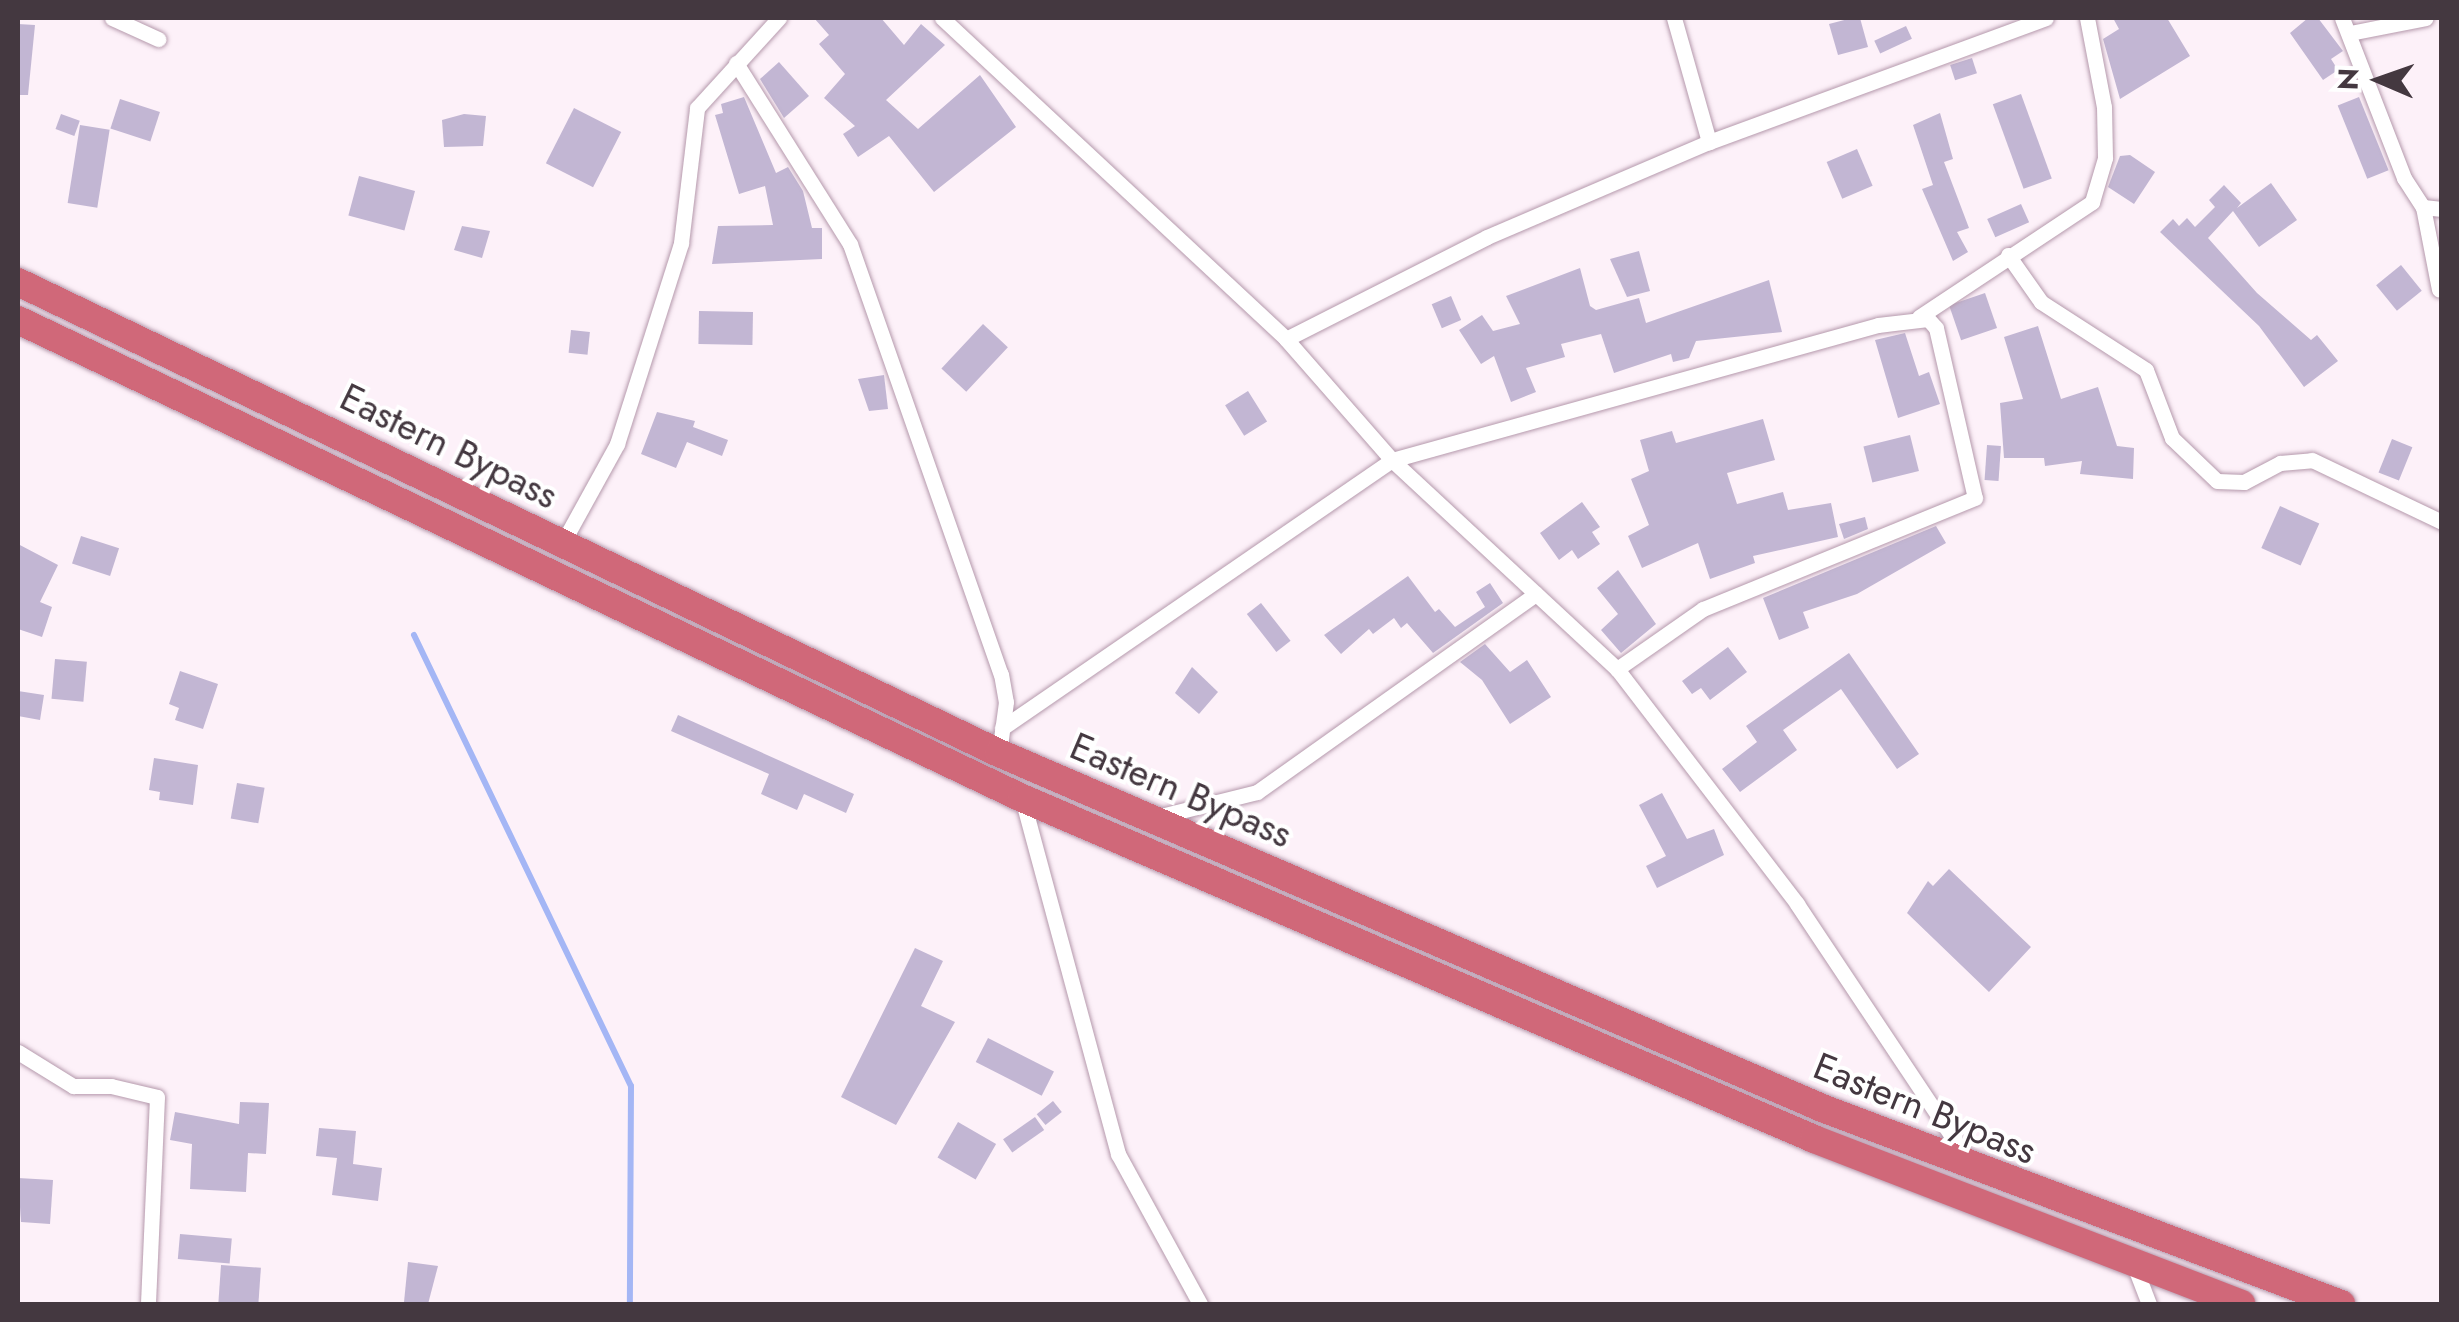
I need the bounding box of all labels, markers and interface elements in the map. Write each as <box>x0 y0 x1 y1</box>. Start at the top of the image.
north arrow <box>2329 30 2429 130</box>
text: N <box>2328 67 2369 91</box>
street label: Eastern Bypass <box>333 374 565 518</box>
street label: Eastern Bypass <box>1063 723 1299 857</box>
street label: Eastern Bypass <box>1807 1043 2043 1173</box>

